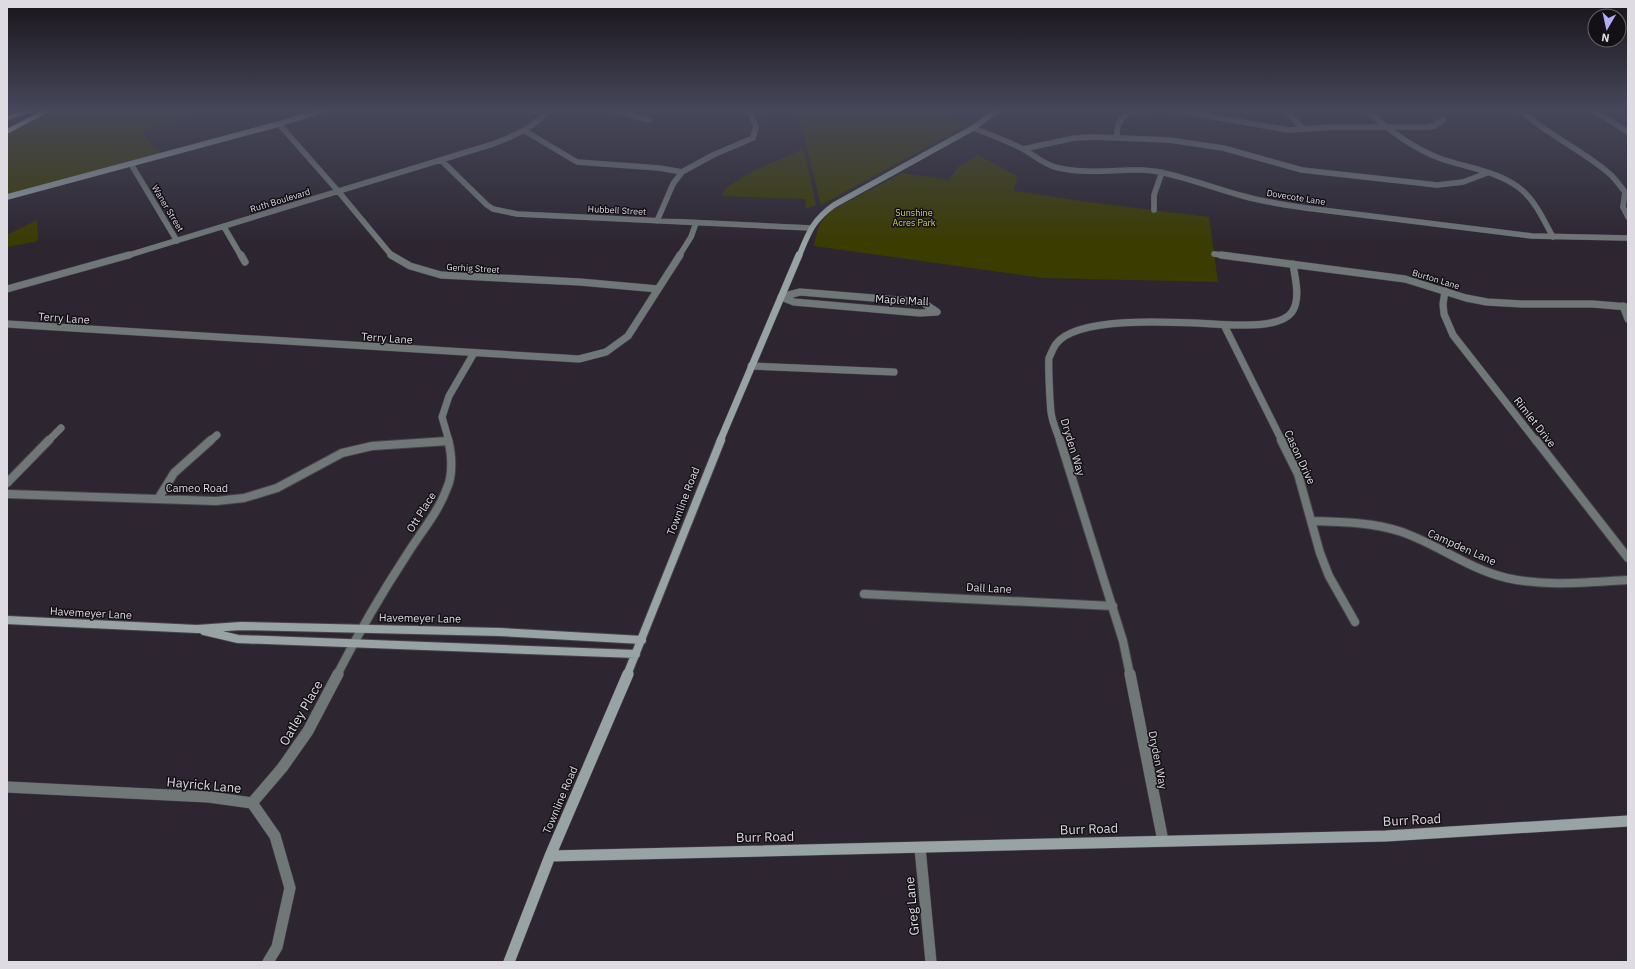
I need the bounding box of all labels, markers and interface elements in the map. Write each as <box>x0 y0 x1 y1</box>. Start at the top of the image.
north arrow <box>1587 8 1627 48</box>
text: N <box>1600 30 1610 45</box>
street label: Waner Street <box>150 182 186 234</box>
street label: Ruth Boulevard <box>249 186 311 214</box>
street label: Dovecote Lane <box>1266 187 1326 207</box>
street label: Hubbell Street <box>587 203 647 217</box>
park label: Sunshine Acres Park <box>892 207 936 228</box>
street label: Gerhig Street <box>446 261 500 275</box>
street label: Burton Lane <box>1411 267 1461 291</box>
street label: Maple Mall <box>875 292 929 308</box>
street label: Terry Lane <box>38 309 90 327</box>
street label: Terry Lane <box>361 329 413 347</box>
street label: Rimlet Drive <box>1511 394 1559 450</box>
street label: Dryden Way <box>1058 417 1088 478</box>
street label: Cason Drive <box>1281 427 1319 487</box>
street label: Townline Road <box>664 465 702 537</box>
street label: Cameo Road <box>166 481 228 495</box>
street label: Ott Place <box>403 489 439 535</box>
street label: Campden Lane <box>1426 526 1498 568</box>
street label: Dall Lane <box>966 580 1012 596</box>
street label: Havemeyer Lane <box>50 604 132 622</box>
street label: Havemeyer Lane <box>379 610 461 626</box>
street label: Oatley Place <box>275 677 327 749</box>
street label: Dryden Way <box>1145 730 1171 791</box>
street label: Townline Road <box>539 764 581 836</box>
street label: Hayrick Lane <box>166 773 242 797</box>
street label: Burr Road <box>1382 810 1442 830</box>
street label: Burr Road <box>1060 819 1118 839</box>
street label: Burr Road <box>736 828 794 846</box>
street label: Greg Lane <box>901 876 923 936</box>

